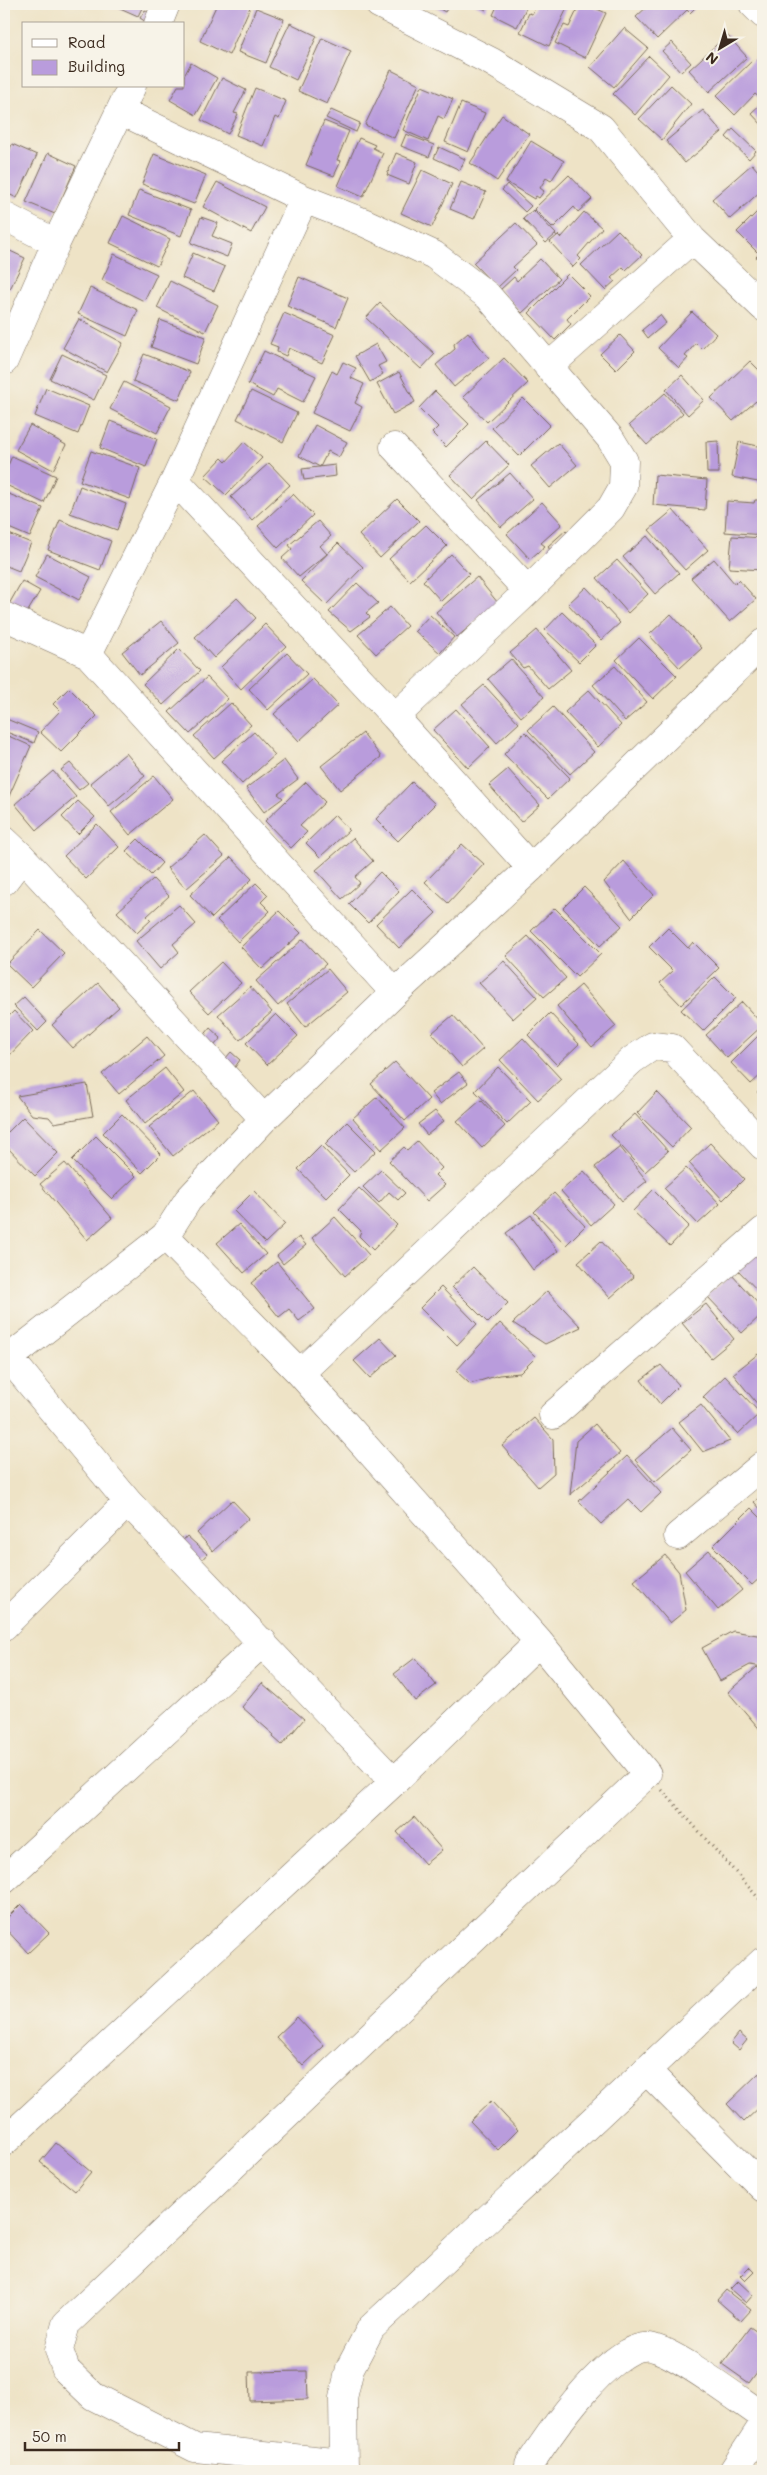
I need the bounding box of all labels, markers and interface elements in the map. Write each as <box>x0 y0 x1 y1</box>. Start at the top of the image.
legend <box>22 22 185 88</box>
north arrow <box>694 22 744 72</box>
text: Road <box>68 32 105 52</box>
text: N <box>702 48 722 69</box>
text: Building <box>68 56 125 76</box>
scale bar <box>25 2420 179 2452</box>
text: 50 m <box>32 2426 67 2446</box>

